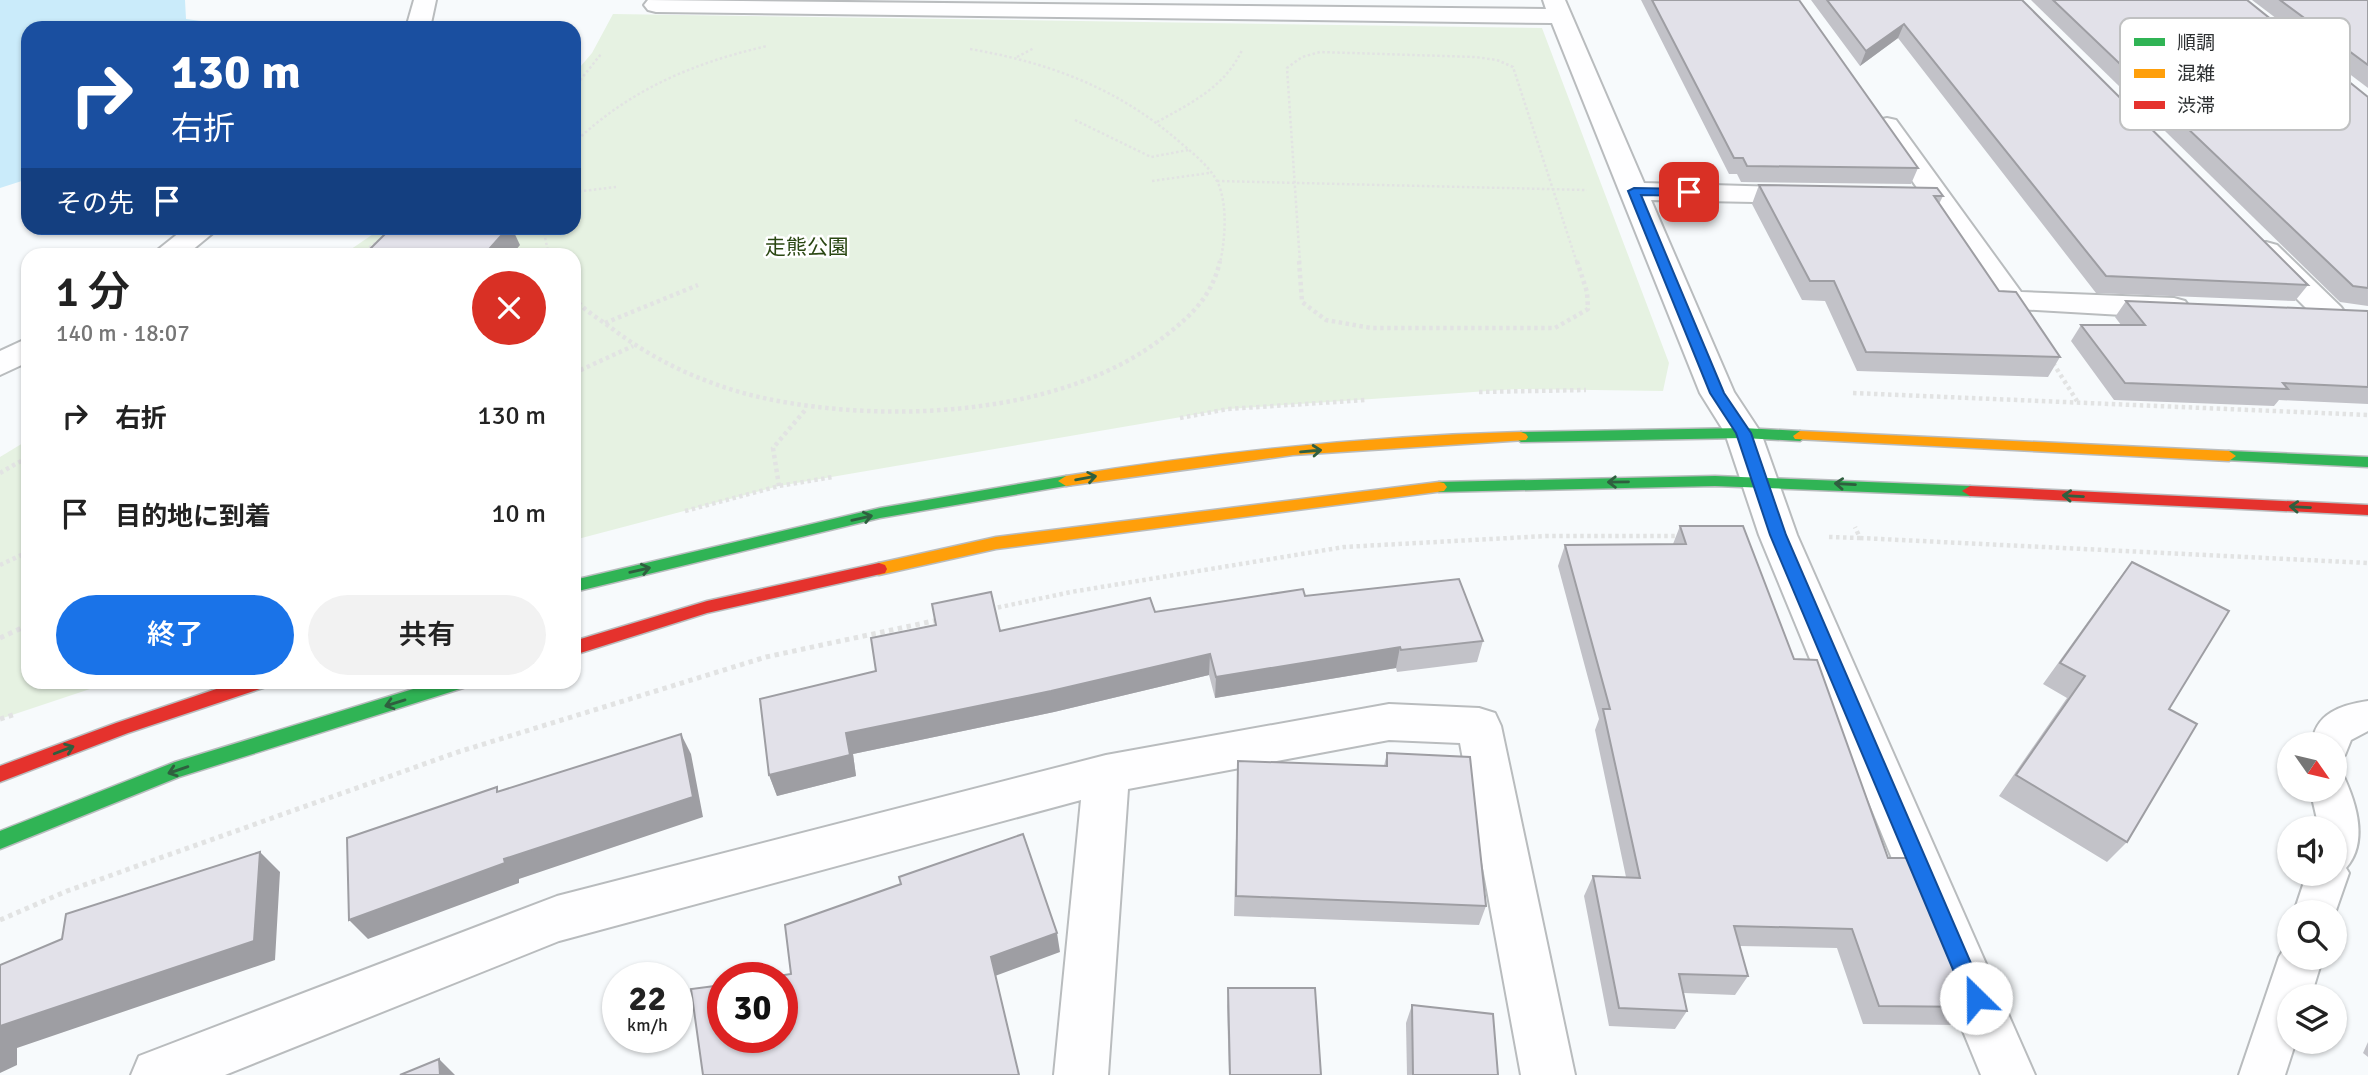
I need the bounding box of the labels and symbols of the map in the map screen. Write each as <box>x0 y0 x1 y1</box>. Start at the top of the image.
legend <box>2120 18 2350 130</box>
text: 順調 <box>2177 31 2215 55</box>
text: 混雑 <box>2177 62 2215 86</box>
text: 渋滞 <box>2177 94 2215 118</box>
pin <box>1659 162 1719 222</box>
park label: 走熊公園 <box>765 234 849 260</box>
one-way arrow <box>1300 444 1322 457</box>
one-way arrow <box>1074 471 1097 484</box>
one-way arrow <box>1607 475 1630 489</box>
one-way arrow <box>1834 478 1857 491</box>
one-way arrow <box>2061 489 2084 502</box>
one-way arrow <box>2289 500 2312 513</box>
one-way arrow <box>850 511 873 524</box>
one-way arrow <box>628 563 651 576</box>
one-way arrow <box>384 697 406 710</box>
north arrow <box>2277 732 2347 802</box>
one-way arrow <box>52 742 74 755</box>
one-way arrow <box>167 765 189 777</box>
position arrow <box>1939 961 2013 1035</box>
speed limit sign: 30 <box>707 962 798 1053</box>

